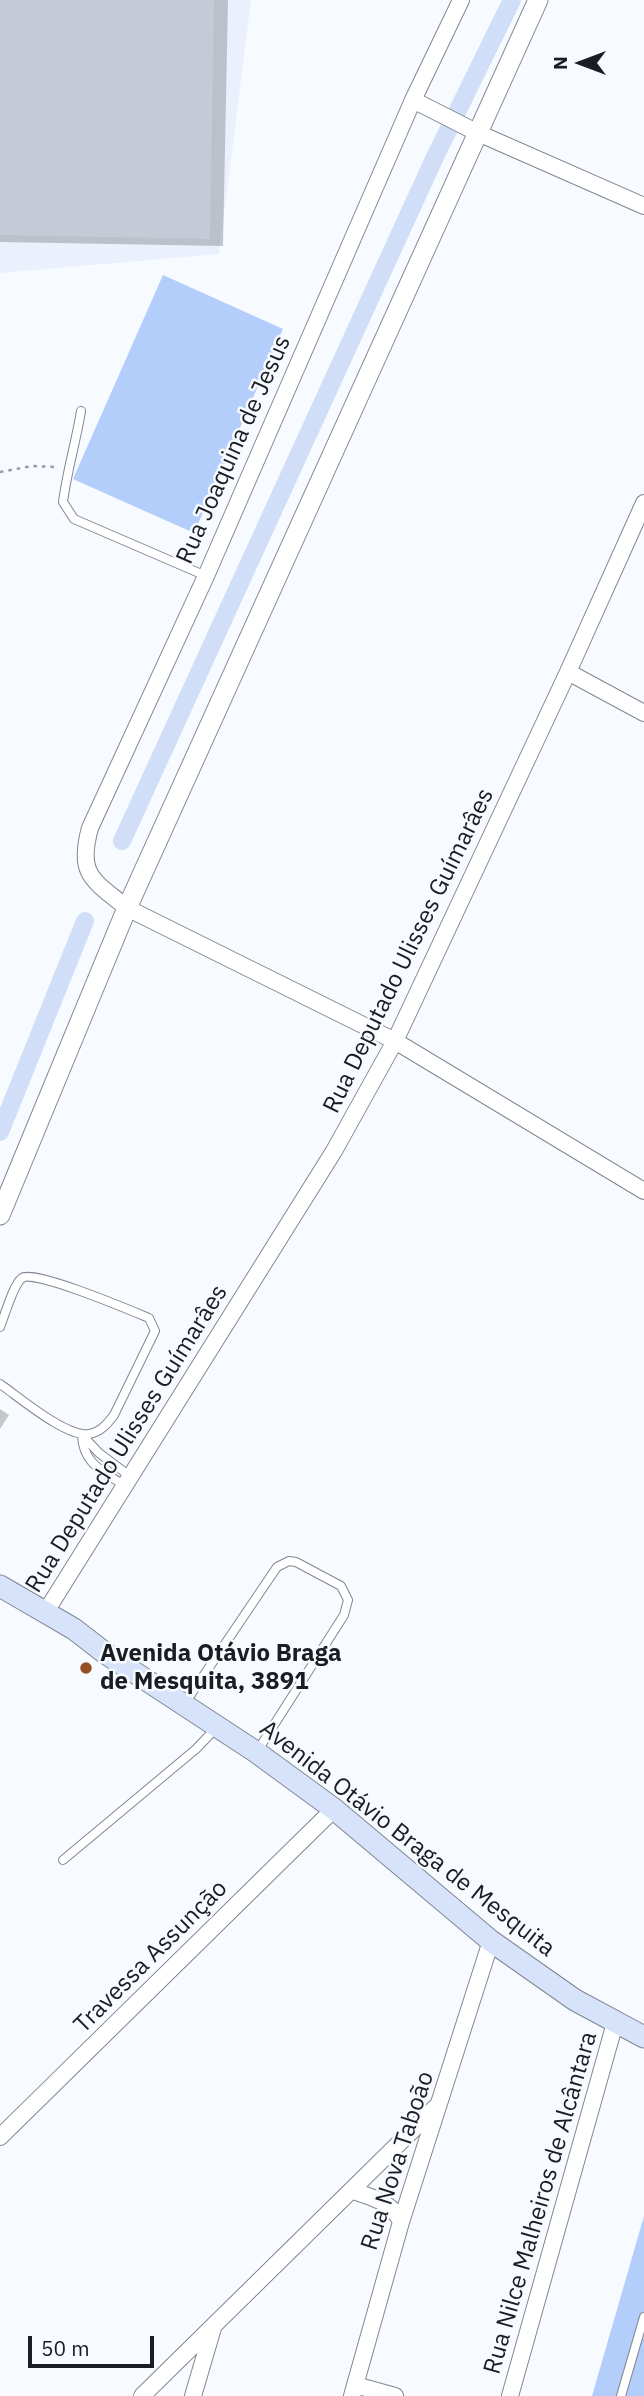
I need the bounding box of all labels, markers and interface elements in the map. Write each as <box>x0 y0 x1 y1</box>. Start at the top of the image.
north arrow <box>546 28 616 98</box>
text: N <box>548 56 572 70</box>
street label: Rua Joaquina de Jesus <box>171 331 297 569</box>
street label: Rua Deputado Ulisses Guímarâes <box>318 784 500 1118</box>
street label: Rua Deputado Ulisses Guímarâes <box>20 1280 234 1598</box>
place label: Avenida Otávio Braga de Mesquita, 3891 <box>100 1640 342 1696</box>
marker: Avenida Otávio Braga de Mesquita, 3891 <box>78 1660 94 1676</box>
street label: Avenida Otávio Braga de Mesquita <box>254 1715 560 1963</box>
street label: Travessa Assunção <box>68 1874 234 2040</box>
street label: Rua Nilce Malheiros de Alcântara <box>478 2028 604 2378</box>
street label: Rua Nova Taboão <box>356 2068 440 2254</box>
scale bar <box>32 2322 158 2366</box>
text: 50 m <box>41 2334 90 2362</box>

